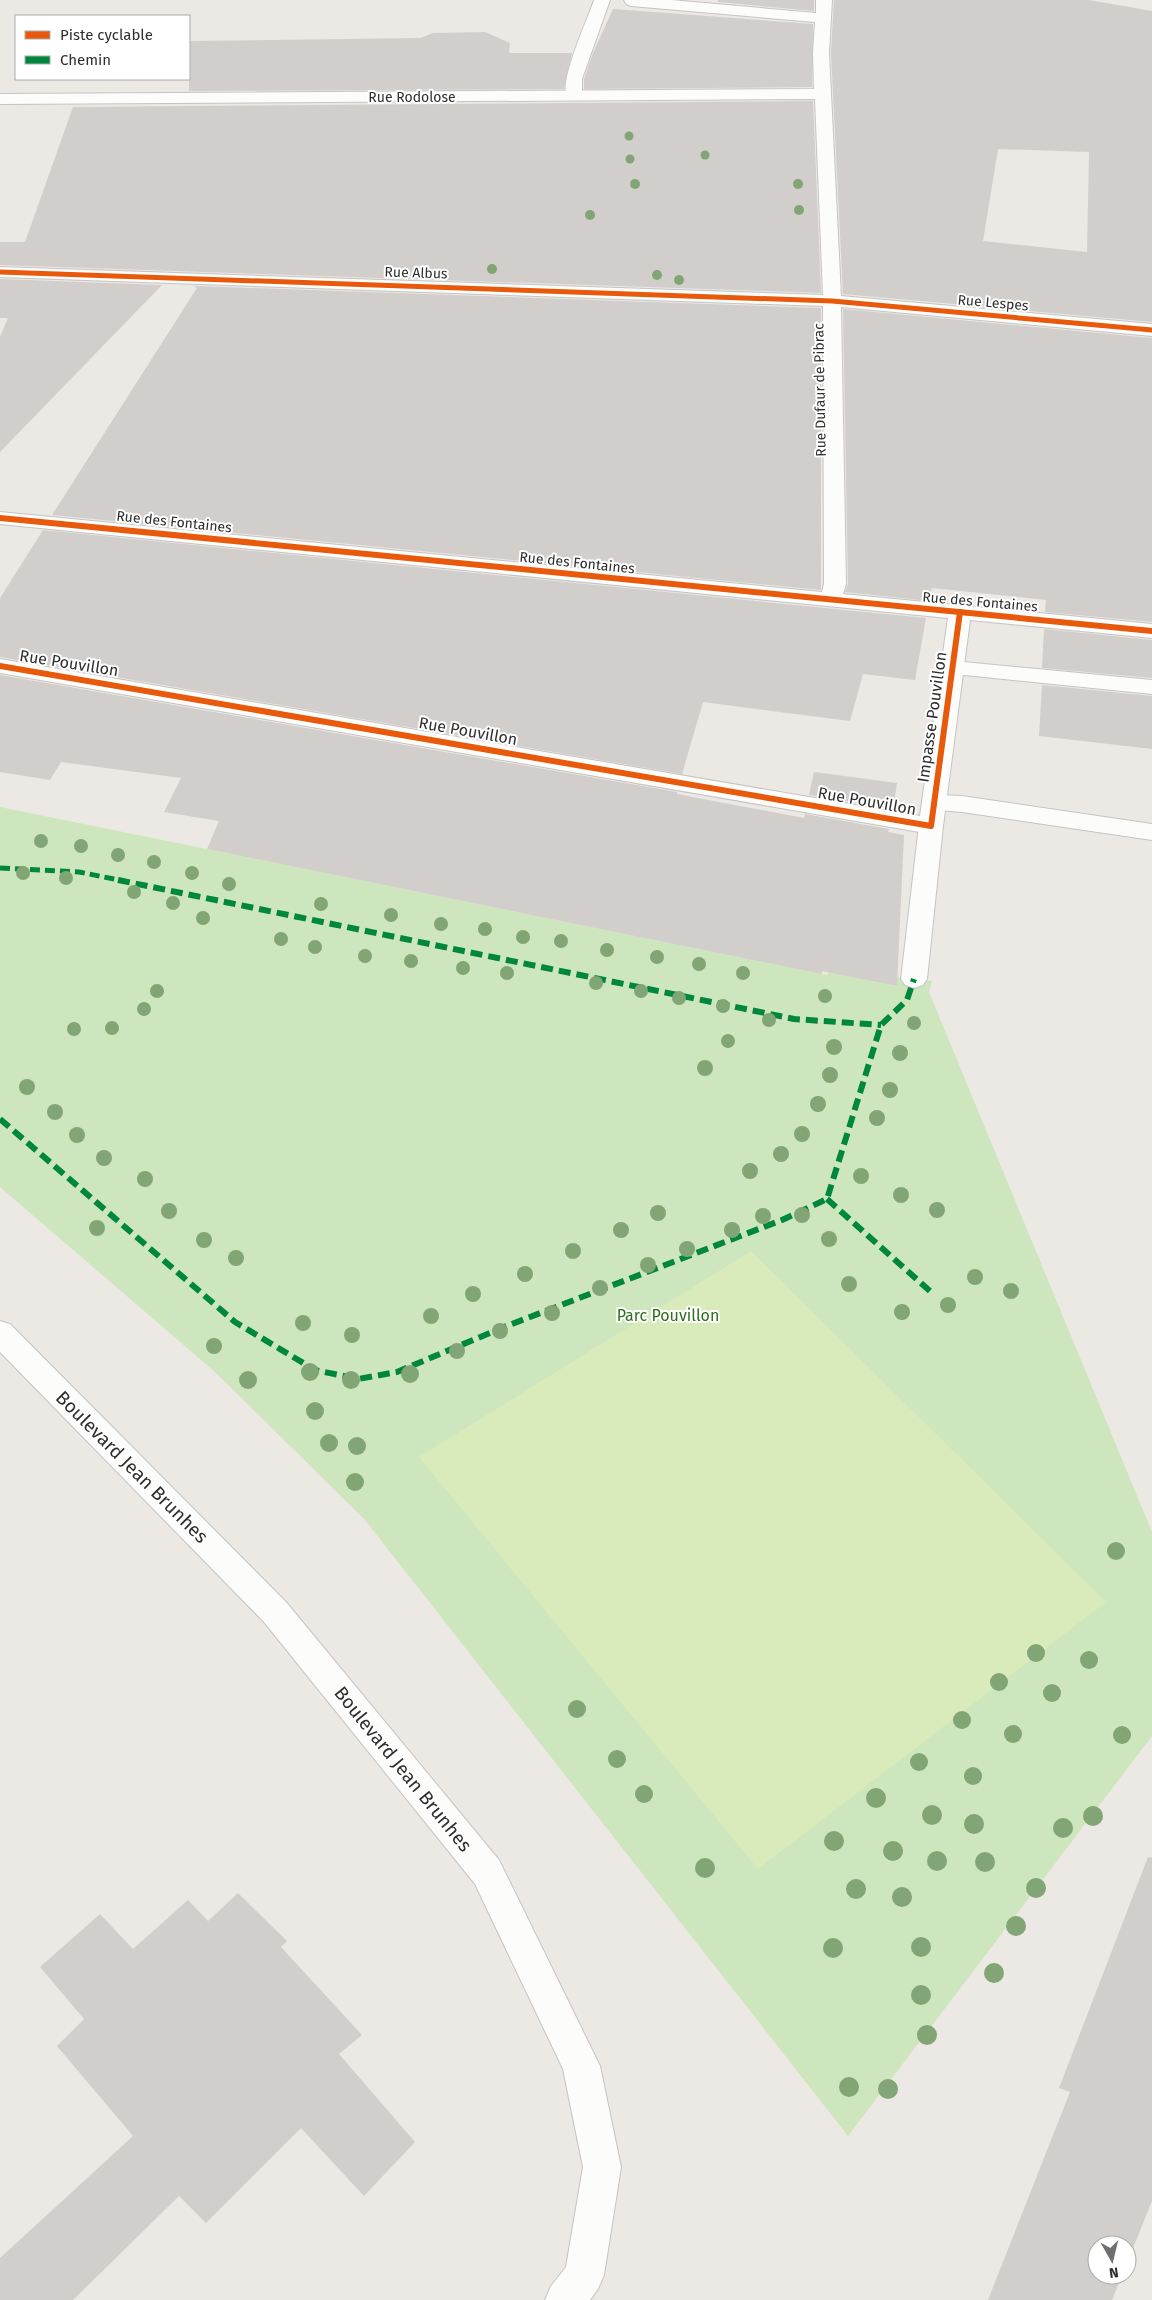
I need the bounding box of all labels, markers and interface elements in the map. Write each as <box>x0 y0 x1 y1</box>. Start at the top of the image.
legend <box>15 15 190 80</box>
text: Piste cyclable <box>60 26 153 44</box>
text: Chemin <box>60 51 111 69</box>
street label: Rue Rodolose <box>368 89 456 106</box>
street label: Rue Albus <box>384 263 448 283</box>
street label: Rue Lespes <box>957 291 1030 315</box>
street label: Rue Dufaur de Pibrac <box>810 323 830 457</box>
street label: Rue des Fontaines <box>115 507 233 537</box>
street label: Rue des Fontaines <box>518 548 636 578</box>
street label: Rue des Fontaines <box>922 588 1039 616</box>
street label: Rue Pouvillon <box>18 646 120 680</box>
street label: Impasse Pouvillon <box>913 650 951 784</box>
street label: Rue Pouvillon <box>417 713 519 749</box>
street label: Rue Pouvillon <box>816 783 918 819</box>
park label: Parc Pouvillon <box>617 1306 719 1325</box>
street label: Boulevard Jean Brunhes <box>51 1386 213 1548</box>
street label: Boulevard Jean Brunhes <box>329 1682 477 1856</box>
north arrow <box>1087 2235 1137 2285</box>
text: N <box>1108 2263 1120 2281</box>

